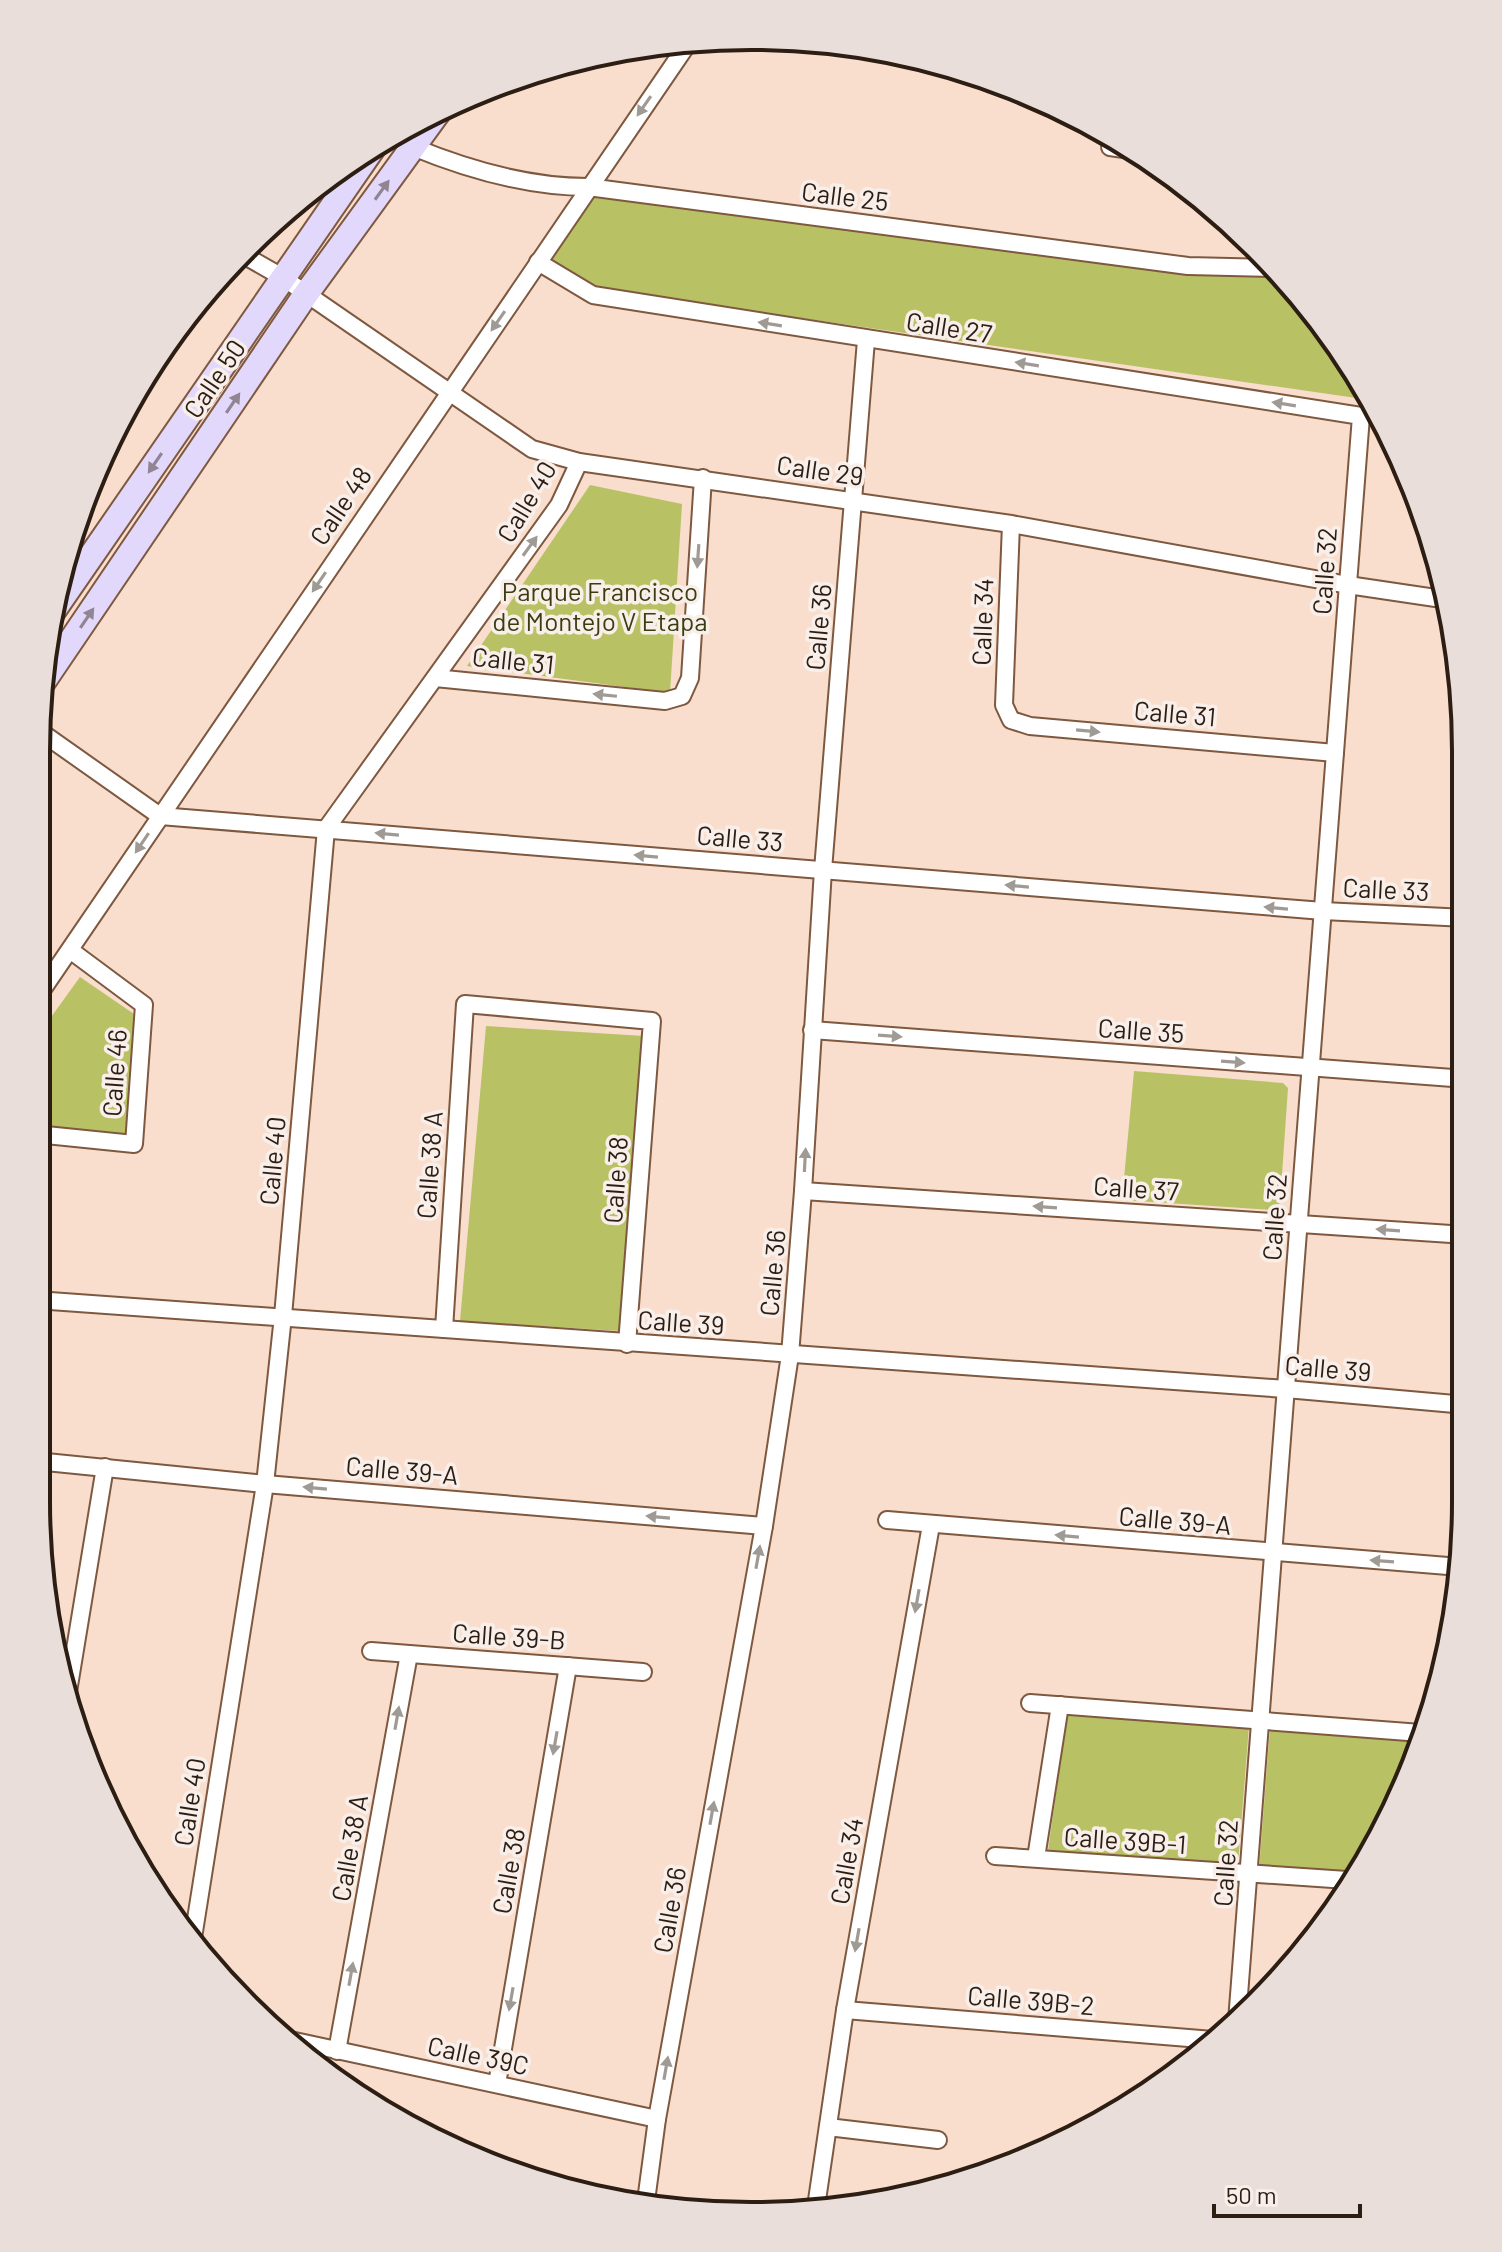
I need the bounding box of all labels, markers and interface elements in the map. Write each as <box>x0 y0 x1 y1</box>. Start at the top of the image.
one-way arrow <box>637 96 652 117</box>
street label: Calle 25 <box>800 175 890 216</box>
one-way arrow <box>374 179 390 201</box>
street label: Calle 27 <box>904 304 994 349</box>
one-way arrow <box>491 310 506 331</box>
one-way arrow <box>757 317 782 329</box>
street label: Calle 50 <box>176 333 251 423</box>
one-way arrow <box>1014 358 1039 370</box>
one-way arrow <box>225 392 240 413</box>
one-way arrow <box>1271 397 1296 410</box>
street label: Calle 29 <box>775 448 866 491</box>
one-way arrow <box>148 452 163 473</box>
street label: Calle 40 <box>490 455 562 547</box>
street label: Calle 48 <box>302 460 377 550</box>
street label: Calle 32 <box>1305 526 1342 615</box>
one-way arrow <box>521 536 537 556</box>
one-way arrow <box>691 544 704 569</box>
one-way arrow <box>312 571 327 592</box>
park label: Parque Francisco de Montejo V Etapa <box>492 575 708 636</box>
street label: Calle 34 <box>964 578 999 666</box>
street label: Calle 36 <box>798 582 837 671</box>
one-way arrow <box>79 607 94 628</box>
street label: Calle 31 <box>471 640 556 679</box>
one-way arrow <box>592 688 617 701</box>
street label: Calle 31 <box>1133 693 1217 732</box>
one-way arrow <box>1076 725 1101 738</box>
street label: Calle 33 <box>696 818 785 857</box>
one-way arrow <box>374 828 399 841</box>
one-way arrow <box>135 832 149 854</box>
one-way arrow <box>633 849 658 862</box>
street label: Calle 33 <box>1342 871 1430 906</box>
one-way arrow <box>1004 879 1029 892</box>
one-way arrow <box>1263 901 1288 914</box>
street label: Calle 35 <box>1097 1011 1185 1048</box>
street label: Calle 46 <box>95 1028 132 1118</box>
one-way arrow <box>878 1030 903 1043</box>
one-way arrow <box>1221 1056 1246 1069</box>
street label: Calle 38 A <box>409 1110 448 1220</box>
street label: Calle 40 <box>252 1115 291 1207</box>
street label: Calle 38 <box>596 1135 633 1224</box>
one-way arrow <box>799 1147 812 1172</box>
street label: Calle 37 <box>1092 1169 1180 1206</box>
street label: Calle 32 <box>1255 1172 1292 1261</box>
one-way arrow <box>1032 1200 1057 1213</box>
one-way arrow <box>1375 1223 1400 1236</box>
street label: Calle 36 <box>752 1228 791 1317</box>
street label: Calle 39 <box>637 1303 726 1340</box>
street label: Calle 39 <box>1284 1348 1373 1387</box>
street label: Calle 39-A <box>345 1449 460 1490</box>
one-way arrow <box>303 1481 328 1494</box>
street label: Calle 39-A <box>1118 1499 1233 1540</box>
one-way arrow <box>645 1510 670 1523</box>
one-way arrow <box>1054 1529 1079 1542</box>
one-way arrow <box>753 1544 765 1569</box>
one-way arrow <box>1369 1554 1394 1567</box>
one-way arrow <box>911 1589 923 1614</box>
street label: Calle 39-B <box>451 1616 567 1655</box>
one-way arrow <box>392 1705 404 1730</box>
one-way arrow <box>548 1731 561 1756</box>
street label: Calle 40 <box>166 1755 211 1848</box>
street label: Calle 38 A <box>324 1792 373 1904</box>
one-way arrow <box>707 1800 719 1825</box>
street label: Calle 34 <box>823 1815 868 1907</box>
street label: Calle 32 <box>1206 1818 1243 1907</box>
street label: Calle 39B-1 <box>1063 1820 1187 1859</box>
street label: Calle 38 <box>485 1825 530 1916</box>
street label: Calle 36 <box>646 1864 691 1955</box>
one-way arrow <box>851 1928 863 1953</box>
one-way arrow <box>346 1961 358 1986</box>
street label: Calle 39B-2 <box>966 1979 1096 2020</box>
one-way arrow <box>505 1987 517 2012</box>
street label: Calle 39C <box>425 2029 532 2080</box>
one-way arrow <box>660 2056 672 2081</box>
scale bar <box>1214 2168 1360 2218</box>
text: 50 m <box>1226 2180 1277 2209</box>

